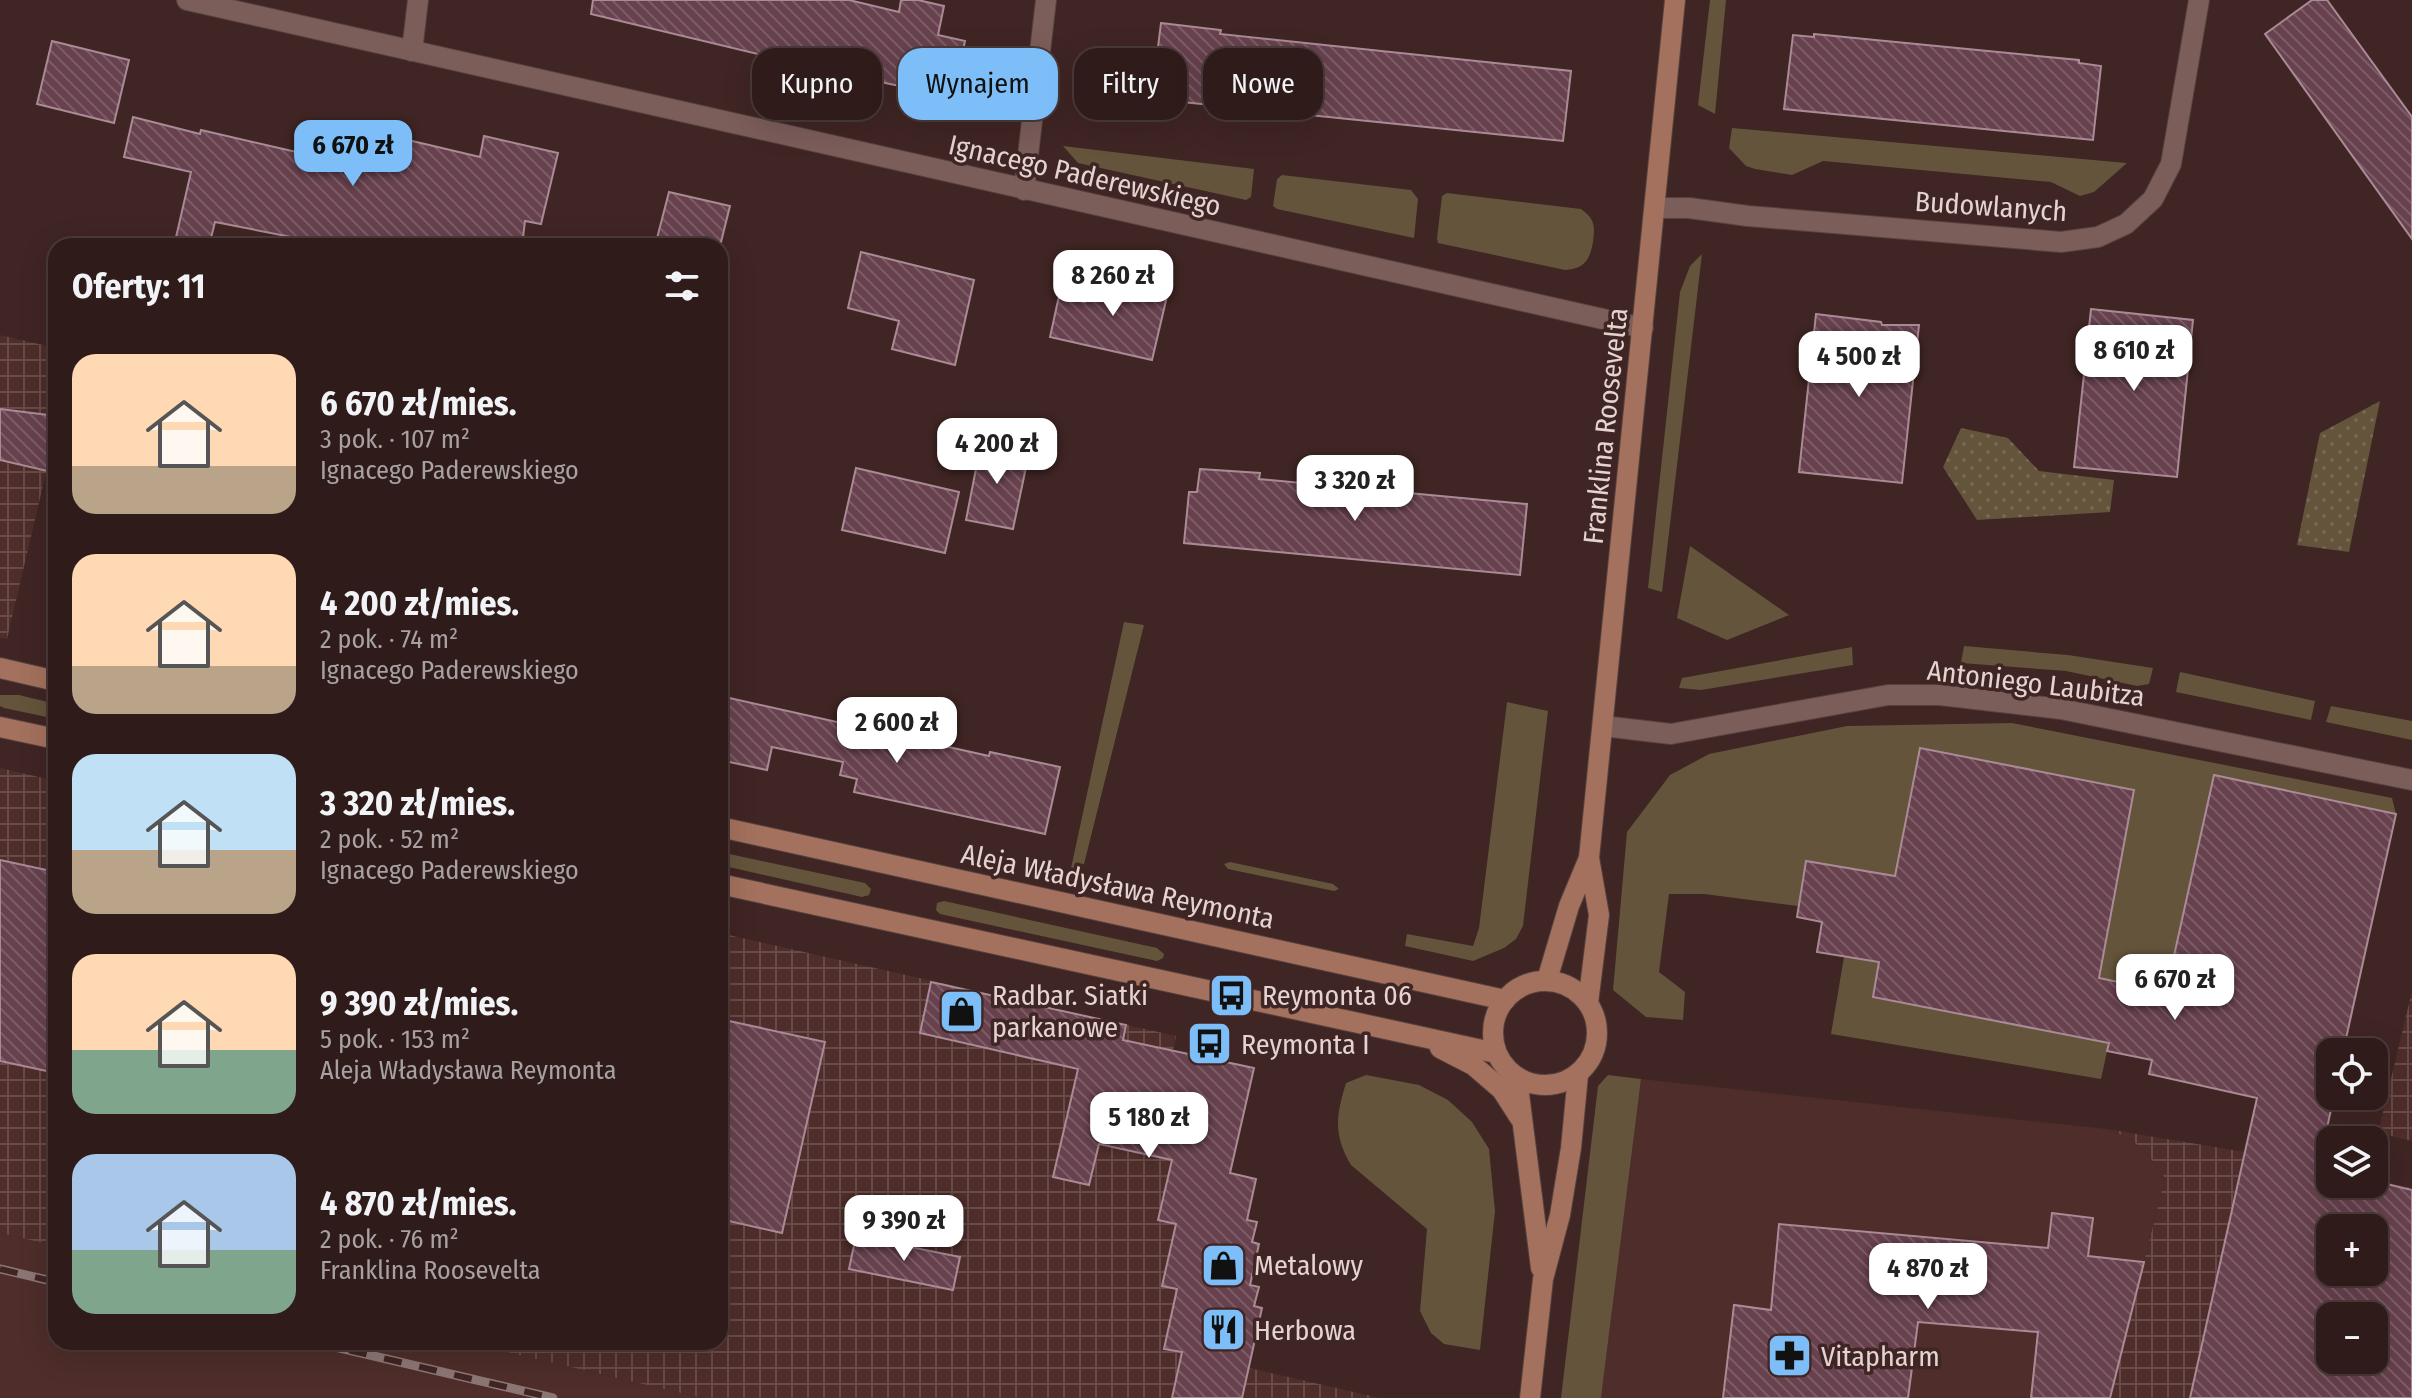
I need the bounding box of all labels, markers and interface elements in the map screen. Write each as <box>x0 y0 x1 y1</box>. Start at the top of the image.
chip: Kupno <box>752 48 882 120</box>
chip: Wynajem <box>898 48 1058 120</box>
chip: Filtry <box>1074 48 1187 120</box>
chip: Nowe <box>1203 48 1323 120</box>
pin: 6 670 zł <box>270 120 436 188</box>
street label: Ignacego Paderewskiego <box>945 128 1224 223</box>
text: 6 670 zł <box>312 130 394 161</box>
street label: Budowlanych <box>1914 185 2068 228</box>
pin: 8 260 zł <box>1030 250 1196 318</box>
text: 8 260 zł <box>1071 260 1155 291</box>
icon: filters <box>660 264 704 308</box>
text: Oferty: 11 <box>72 266 205 307</box>
street label: Franklina Roosevelta <box>1577 306 1634 546</box>
pin: 8 610 zł <box>2051 325 2217 393</box>
pin: 4 500 zł <box>1776 331 1942 399</box>
text: 8 610 zł <box>2093 335 2175 366</box>
text: 4 500 zł <box>1817 341 1901 372</box>
text: 6 670 zł/mies. <box>320 383 516 424</box>
icon: home <box>136 386 232 482</box>
pin: 4 200 zł <box>914 418 1080 486</box>
text: 3 pok. · 107 m² <box>320 424 470 455</box>
text: 4 200 zł <box>955 428 1039 459</box>
text: Ignacego Paderewskiego <box>320 455 579 486</box>
pin: 3 320 zł <box>1272 455 1438 523</box>
text: 3 320 zł <box>1315 465 1395 496</box>
text: 4 200 zł/mies. <box>320 583 519 624</box>
icon: home <box>136 586 232 682</box>
text: 2 pok. · 74 m² <box>320 624 458 655</box>
street label: Antoniego Laubitza <box>1925 654 2147 713</box>
text: Ignacego Paderewskiego <box>320 655 579 686</box>
pin: 2 600 zł <box>814 697 980 765</box>
text: 2 600 zł <box>855 707 939 738</box>
text: 3 320 zł/mies. <box>320 783 515 824</box>
icon: home <box>136 786 232 882</box>
text: 2 pok. · 52 m² <box>320 824 459 855</box>
street label: Aleja Władysława Reymonta <box>958 837 1277 936</box>
text: Ignacego Paderewskiego <box>320 855 579 886</box>
pin: 6 670 zł <box>2092 954 2258 1022</box>
text: 6 670 zł <box>2134 964 2216 995</box>
bus stop icon: Reymonta 06 <box>1207 971 1255 1019</box>
place label: Radbar. Siatki parkanowe <box>992 979 1148 1044</box>
place label: Reymonta 06 <box>1262 979 1412 1012</box>
text: 9 390 zł/mies. <box>320 983 518 1024</box>
icon: home <box>136 986 232 1082</box>
shop icon: Radbar. Siatki parkanowe <box>937 987 985 1035</box>
bus stop icon: Reymonta I <box>1186 1020 1234 1068</box>
text: 5 pok. · 153 m² <box>320 1024 470 1055</box>
place label: Reymonta I <box>1241 1028 1370 1061</box>
map controls <box>2316 1038 2388 1374</box>
button: locate <box>2316 1038 2388 1110</box>
text: Aleja Władysława Reymonta <box>320 1055 616 1086</box>
pin: 5 180 zł <box>1066 1092 1232 1160</box>
text: 5 180 zł <box>1108 1102 1190 1133</box>
button: layers <box>2316 1126 2388 1198</box>
text: 4 870 zł/mies. <box>320 1183 517 1224</box>
icon: home <box>136 1186 232 1282</box>
pin: 9 390 zł <box>821 1195 987 1263</box>
text: 9 390 zł <box>862 1205 946 1236</box>
button: + <box>2316 1214 2388 1286</box>
text: 2 pok. · 76 m² <box>320 1224 459 1255</box>
shop icon: Metalowy <box>1199 1241 1247 1289</box>
pin: 4 870 zł <box>1845 1243 2011 1311</box>
place label: Metalowy <box>1254 1249 1363 1282</box>
text: 4 870 zł <box>1887 1253 1969 1284</box>
text: Franklina Roosevelta <box>320 1255 540 1286</box>
button: − <box>2316 1302 2388 1374</box>
restaurant icon: Herbowa <box>1199 1306 1247 1354</box>
place label: Herbowa <box>1254 1314 1356 1347</box>
pharmacy icon: Vitapharm <box>1766 1332 1814 1380</box>
place label: Vitapharm <box>1821 1340 1940 1373</box>

